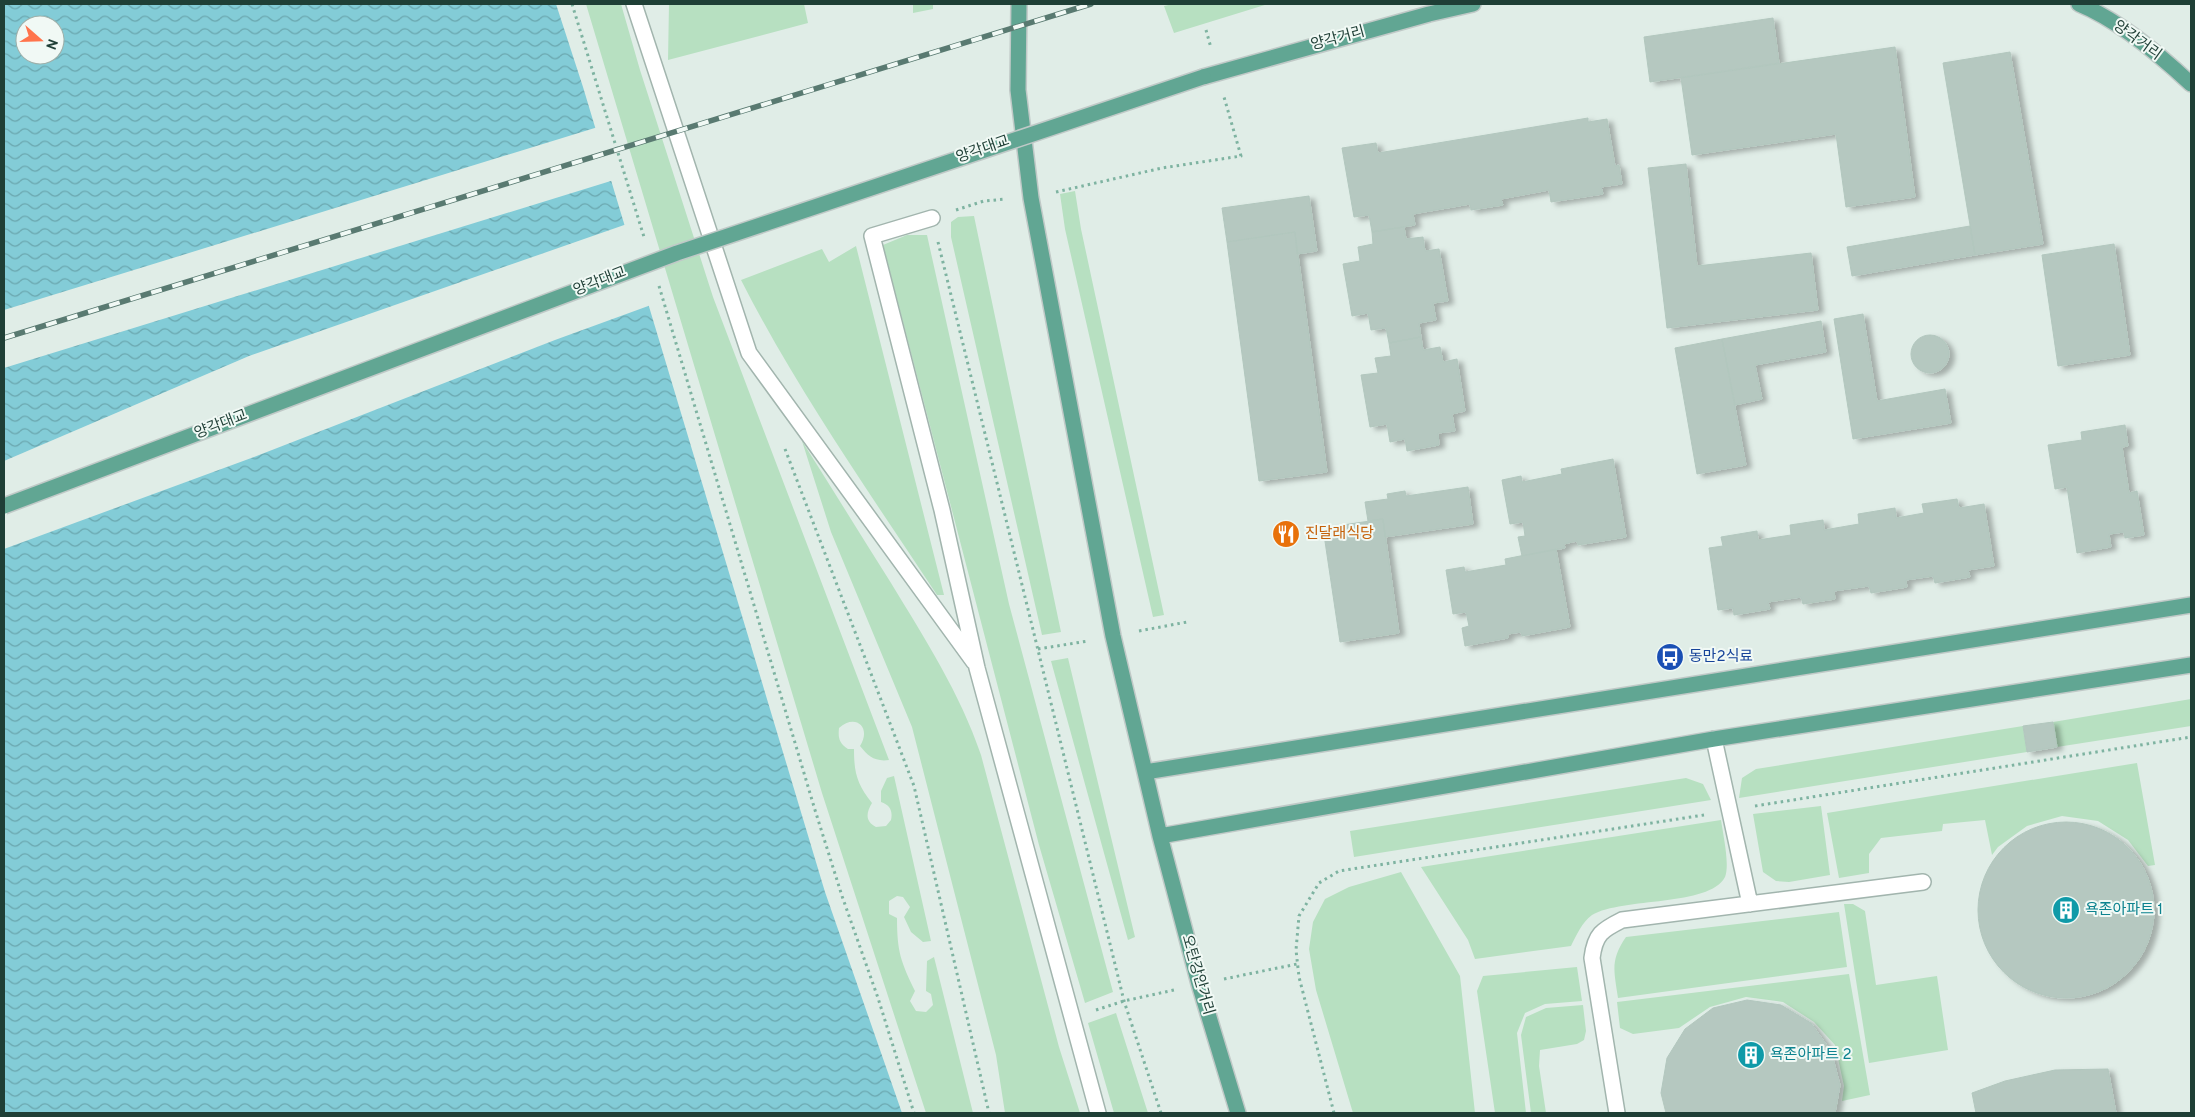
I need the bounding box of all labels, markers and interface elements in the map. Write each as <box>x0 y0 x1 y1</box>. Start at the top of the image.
north arrow <box>15 15 65 65</box>
street label: 양각거리 <box>2109 17 2165 65</box>
street label: 양각거리 <box>1309 23 1367 55</box>
text: N <box>41 36 61 52</box>
street label: 양각대교 <box>954 132 1012 168</box>
street label: 양각대교 <box>571 263 629 301</box>
street label: 양각대교 <box>192 406 250 444</box>
restaurant icon: 진달래식당 <box>1271 519 1301 549</box>
place label: 진달래식당 <box>1305 525 1374 544</box>
bus stop icon: 동만2식료 <box>1655 642 1685 672</box>
place label: 동만2식료 <box>1689 648 1753 667</box>
building icon: 욕존아파트 1 <box>2051 895 2081 925</box>
place label: 욕존아파트 1 <box>2085 901 2163 920</box>
street label: 오탄강안거리 <box>1176 933 1218 1017</box>
building icon: 욕존아파트 2 <box>1736 1040 1766 1070</box>
place label: 욕존아파트 2 <box>1770 1046 1852 1065</box>

